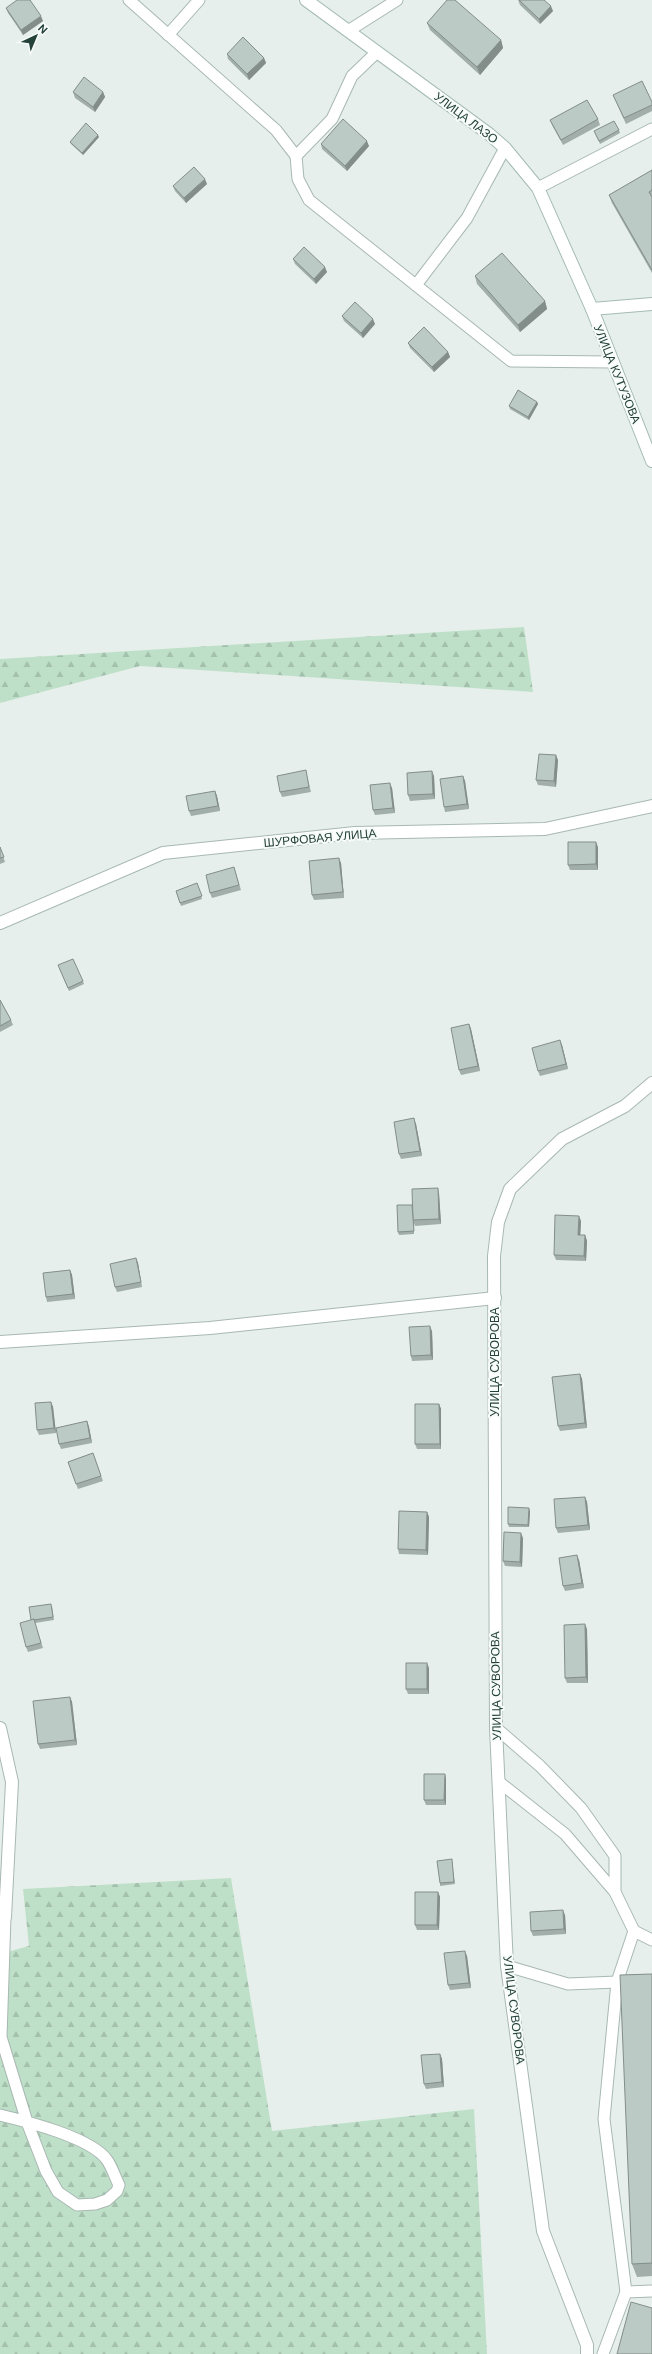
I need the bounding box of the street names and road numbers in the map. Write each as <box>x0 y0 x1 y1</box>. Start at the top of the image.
street label: УЛИЦА ЛАЗО <box>431 89 501 147</box>
street label: УЛИЦА КУТУЗОВА <box>590 322 644 426</box>
street label: ШУРФОВАЯ УЛИЦА <box>263 825 377 851</box>
street label: УЛИЦА СУВОРОВА <box>487 1307 503 1417</box>
street label: УЛИЦА СУВОРОВА <box>487 1631 505 1741</box>
street label: УЛИЦА СУВОРОВА <box>499 1955 529 2065</box>

